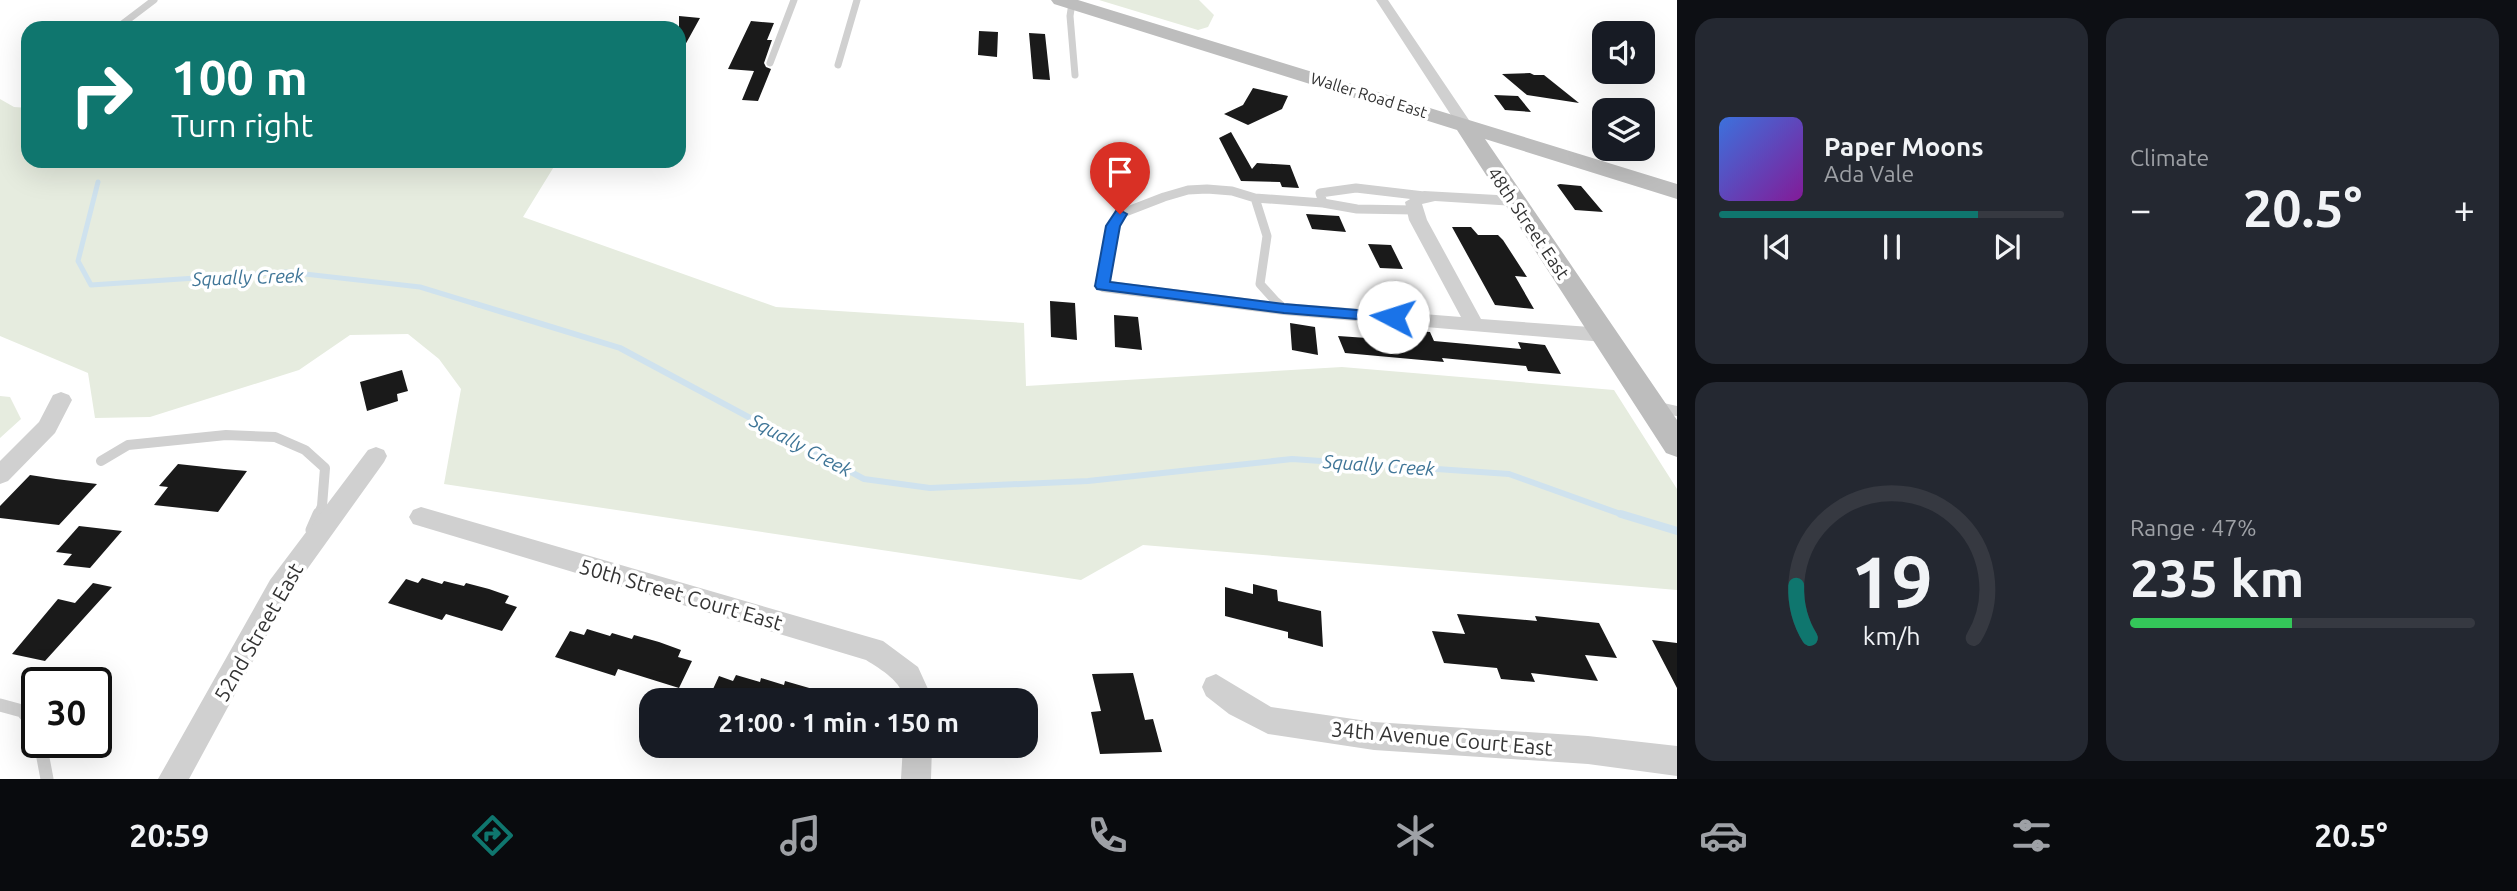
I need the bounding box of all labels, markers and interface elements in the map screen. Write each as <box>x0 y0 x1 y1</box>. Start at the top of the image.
map controls <box>1592 21 1655 161</box>
button: sound <box>1592 21 1655 84</box>
icon: right <box>56 49 147 140</box>
text: 100 m <box>171 49 308 104</box>
street label: Waller Road East <box>1309 69 1430 121</box>
button: layers <box>1592 98 1655 161</box>
text: Turn right <box>171 107 313 143</box>
text: Paper Moons <box>1824 132 1983 161</box>
pin <box>1090 142 1150 214</box>
text: Climate <box>2130 145 2209 170</box>
icon: arrive <box>1101 153 1139 191</box>
text: Ada Vale <box>1824 161 1914 186</box>
street label: 48th Street East <box>1484 163 1574 283</box>
text: 20.5° <box>2243 179 2362 237</box>
text: − <box>2130 188 2151 230</box>
text: + <box>2454 188 2475 230</box>
icon: previous <box>1758 228 1796 266</box>
icon: pause <box>1873 228 1911 266</box>
icon: next <box>1988 228 2026 266</box>
water label: Squally Creek <box>191 264 305 290</box>
position arrow <box>1356 280 1430 354</box>
water label: Squally Creek <box>745 408 856 481</box>
water label: Squally Creek <box>1321 450 1436 480</box>
text: Range · 47% <box>2130 515 2257 540</box>
text: 19 <box>1850 540 1933 622</box>
text: 235 km <box>2130 549 2304 607</box>
street label: 50th Street Court East <box>577 553 785 635</box>
street label: 52nd Street East <box>209 558 307 706</box>
text: km/h <box>1863 621 1920 649</box>
speed limit sign: 30 <box>21 667 112 758</box>
text: 21:00 · 1 min · 150 m <box>718 708 959 737</box>
street label: 34th Avenue Court East <box>1330 716 1554 760</box>
icon: directions <box>468 811 517 860</box>
icon: music <box>776 811 825 860</box>
icon: phone <box>1083 811 1132 860</box>
icon: climate <box>1391 811 1440 860</box>
icon: car <box>1699 811 1748 860</box>
icon: filters <box>2007 811 2056 860</box>
text: 20:59 <box>129 817 209 853</box>
text: 20.5° <box>2314 817 2388 853</box>

